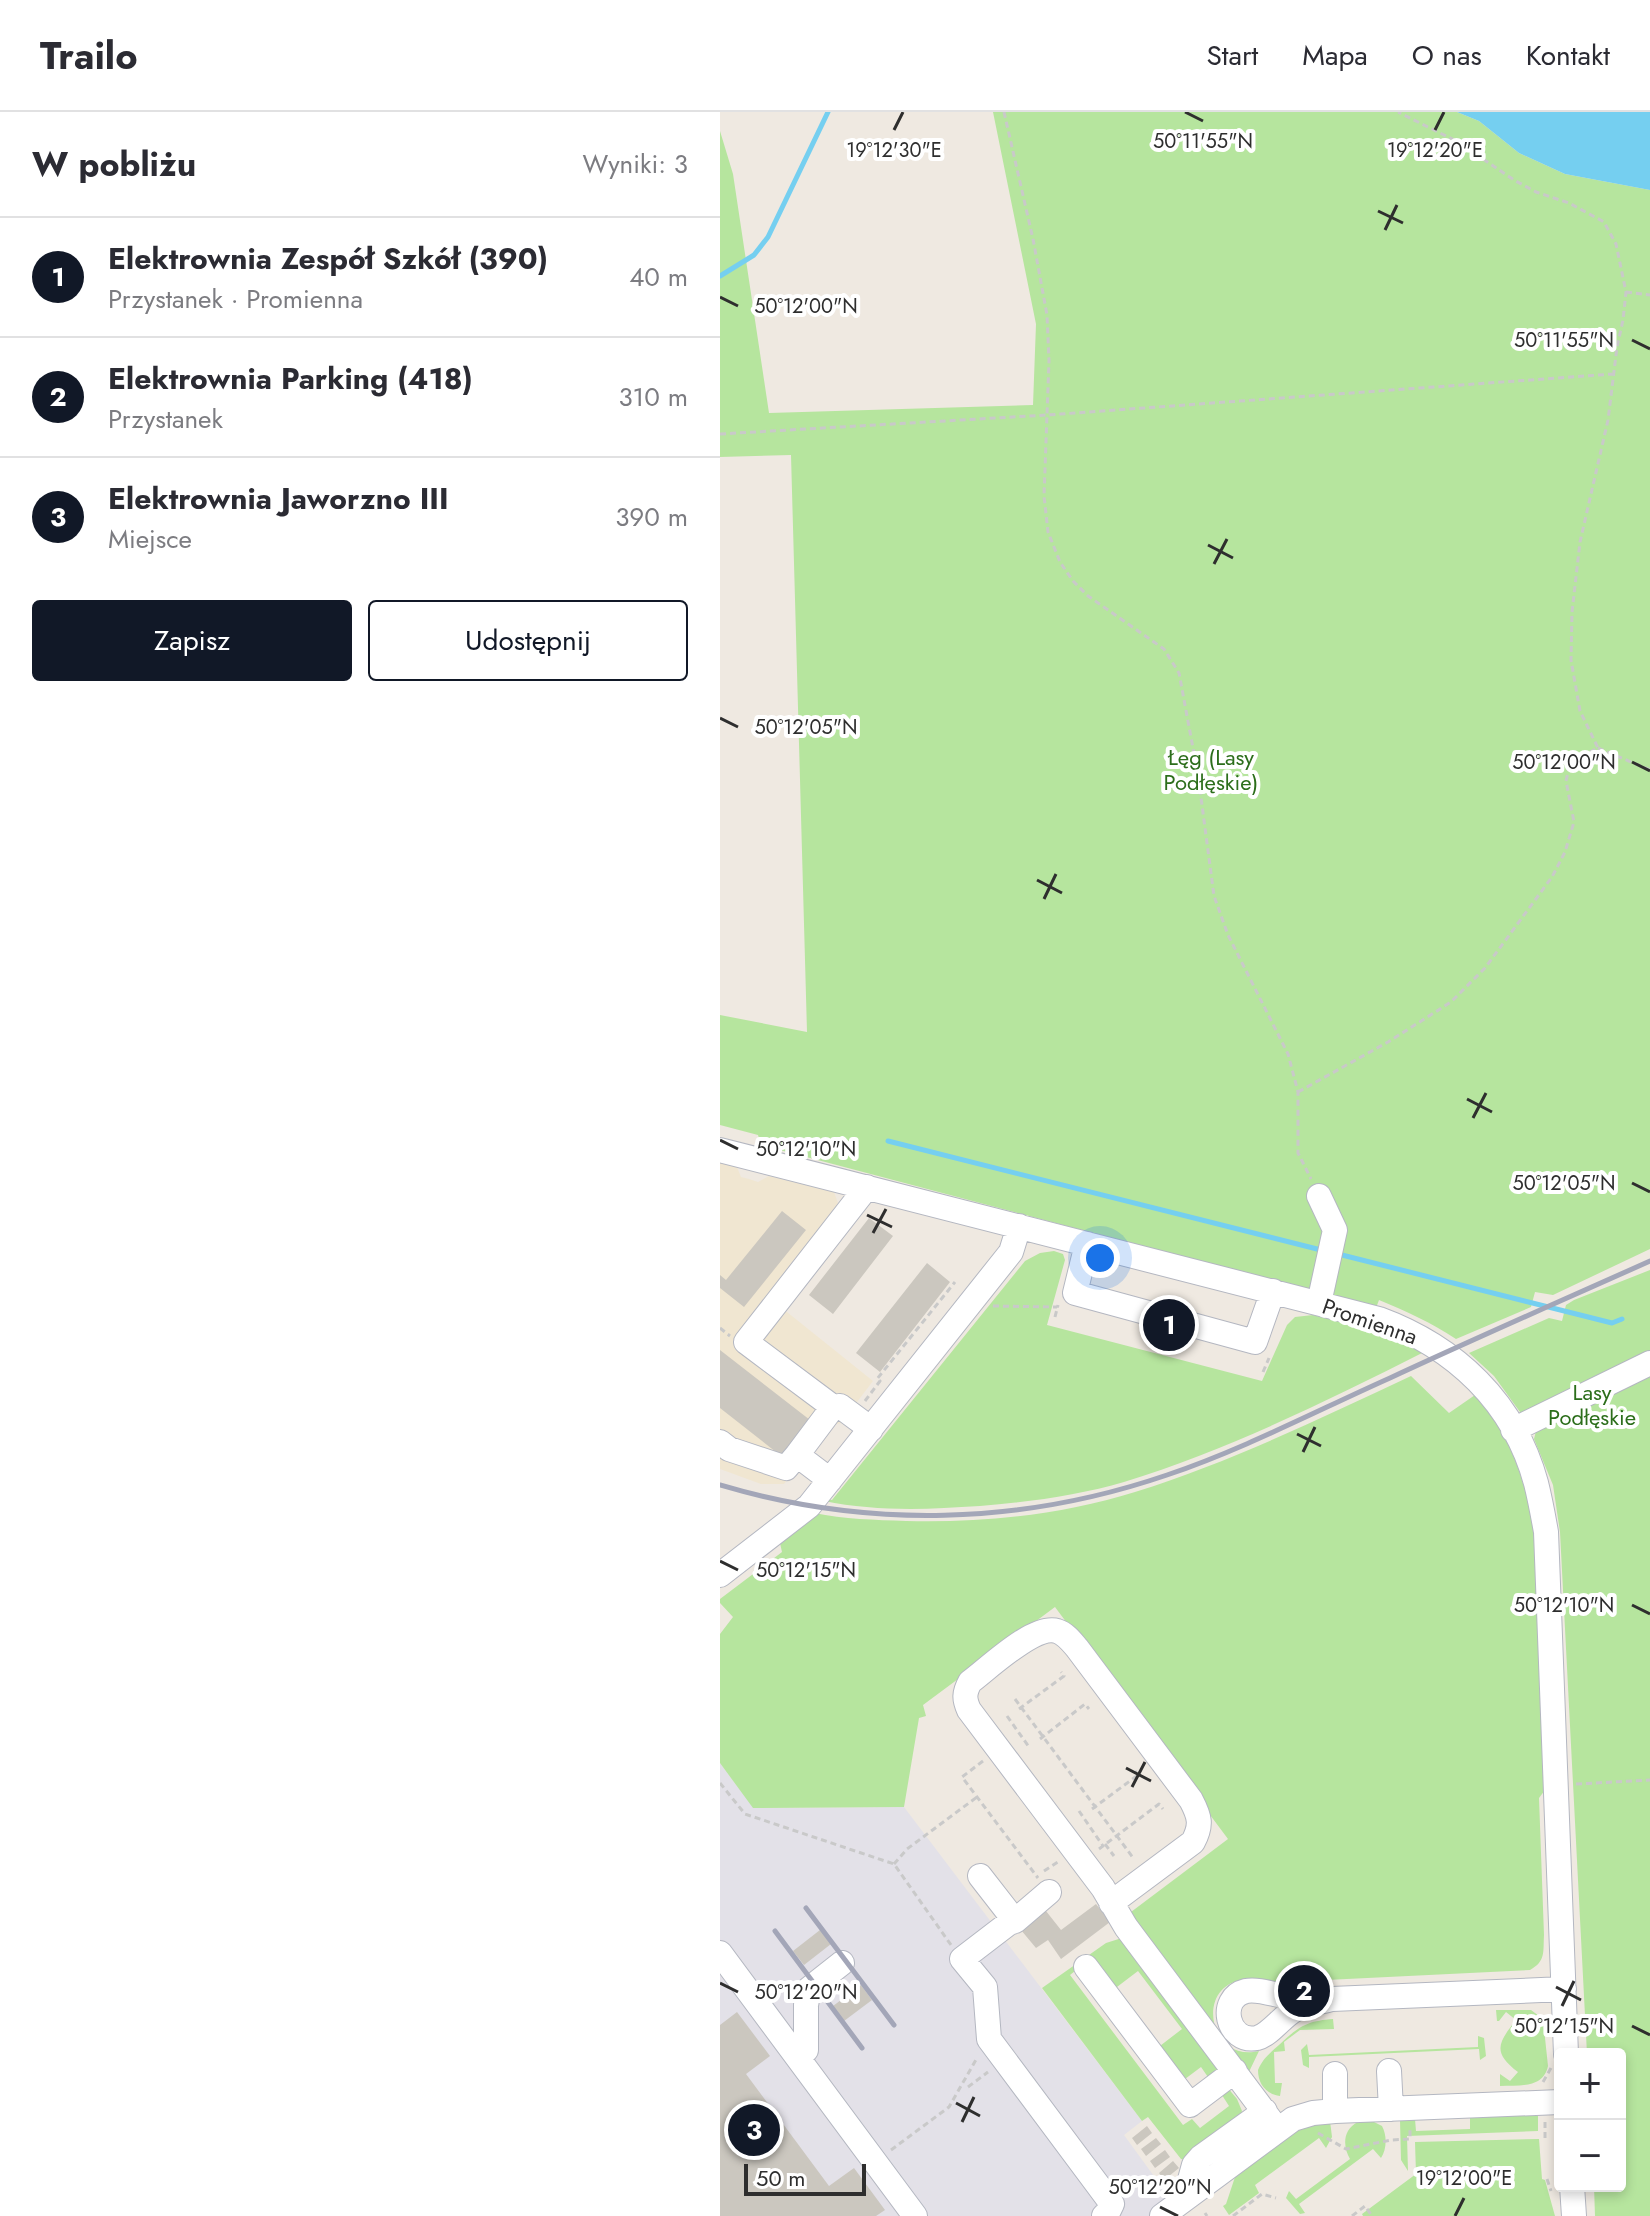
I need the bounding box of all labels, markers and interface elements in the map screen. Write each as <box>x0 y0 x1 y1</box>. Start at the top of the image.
text: Trailo <box>40 28 138 83</box>
text: Start <box>1206 35 1258 76</box>
text: Mapa <box>1302 35 1368 76</box>
text: O nas <box>1412 35 1482 76</box>
text: Kontakt <box>1526 35 1610 76</box>
text: 50°11'55"N <box>1153 127 1253 156</box>
text: 19°12'30"E <box>846 136 942 165</box>
text: 19°12'20"E <box>1387 136 1483 165</box>
text: W pobliżu <box>32 140 196 189</box>
text: Wyniki: 3 <box>582 145 688 183</box>
text: Elektrownia Zespół Szkół (390) <box>108 237 548 280</box>
text: 1 <box>51 258 65 296</box>
text: 40 m <box>629 258 688 296</box>
text: Przystanek · Promienna <box>108 280 363 318</box>
text: 50°12'00"N <box>754 292 858 321</box>
text: 50°11'55"N <box>1514 326 1614 355</box>
text: Elektrownia Parking (418) <box>108 357 473 400</box>
text: 2 <box>49 378 67 416</box>
text: 310 m <box>618 378 688 416</box>
text: Przystanek <box>108 400 223 438</box>
text: Elektrownia Jaworzno III <box>108 477 449 520</box>
text: 3 <box>50 498 66 536</box>
text: 390 m <box>615 498 688 536</box>
text: Miejsce <box>108 520 192 558</box>
button: Zapisz <box>32 600 352 681</box>
button: Udostępnij <box>368 600 688 681</box>
text: 50°12'05"N <box>755 713 858 742</box>
park label: Łęg (Lasy Podłęskie) <box>1164 741 1258 798</box>
text: 50°12'00"N <box>1512 748 1616 777</box>
text: 50°12'10"N <box>756 1135 856 1164</box>
text: 50°12'05"N <box>1513 1169 1616 1198</box>
your location <box>1080 1238 1120 1278</box>
street label: Promienna <box>1318 1290 1422 1352</box>
pin: 1 <box>1143 1295 1195 1355</box>
park label: Lasy Podłęskie <box>1548 1376 1636 1433</box>
text: 50°12'15"N <box>756 1556 856 1585</box>
text: 50°12'10"N <box>1514 1591 1614 1620</box>
pin: 2 <box>1278 1961 1330 2021</box>
text: 50°12'20"N <box>754 1978 858 2007</box>
text: 50°12'15"N <box>1514 2012 1614 2041</box>
map controls <box>1554 2048 1626 2192</box>
button: + <box>1554 2048 1626 2120</box>
pin: 3 <box>728 2100 780 2160</box>
button: − <box>1554 2120 1626 2192</box>
scale bar <box>744 2160 866 2196</box>
text: 50 m <box>756 2162 805 2194</box>
text: 19°12'00"E <box>1416 2164 1512 2193</box>
text: 50°12'20"N <box>1108 2173 1212 2202</box>

